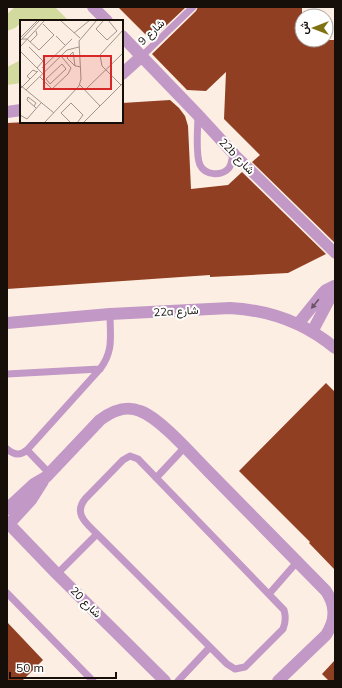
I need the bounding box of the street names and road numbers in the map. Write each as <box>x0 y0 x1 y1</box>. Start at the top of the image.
street label: شارع 9 <box>135 16 168 49</box>
street label: 22b شارع <box>216 135 258 178</box>
street label: 22a شارع <box>153 303 199 320</box>
street label: شارع 20 <box>67 584 105 621</box>

